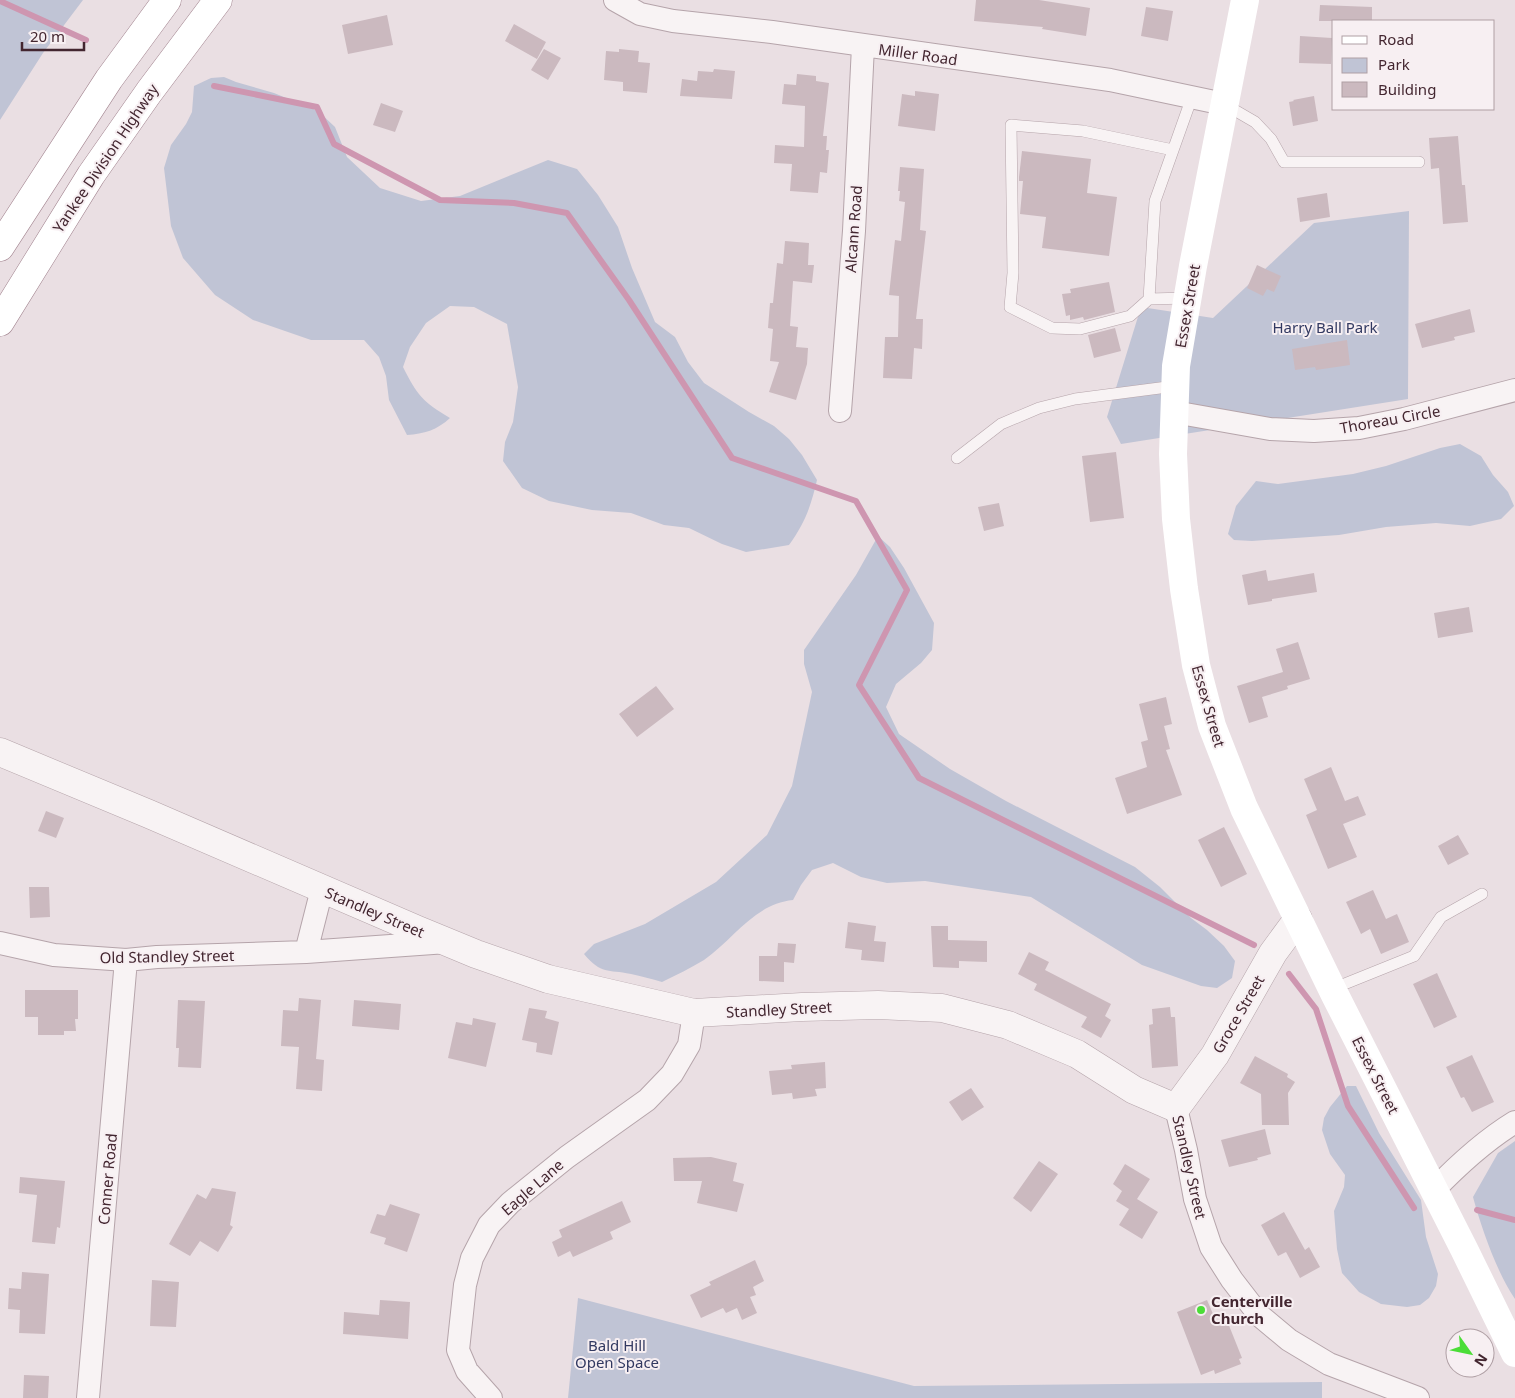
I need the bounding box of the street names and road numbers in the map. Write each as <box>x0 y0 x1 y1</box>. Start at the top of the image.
street label: Miller Road <box>877 39 959 69</box>
street label: Yankee Division Highway <box>48 79 162 236</box>
street label: Alcann Road <box>840 185 866 273</box>
street label: Essex Street <box>1170 262 1204 349</box>
street label: Thoreau Circle <box>1338 400 1442 438</box>
street label: Essex Street <box>1188 663 1230 750</box>
street label: Standley Street <box>322 882 428 942</box>
street label: Old Standley Street <box>99 945 235 967</box>
street label: Groce Street <box>1208 971 1269 1057</box>
street label: Standley Street <box>726 996 833 1022</box>
street label: Essex Street <box>1348 1033 1404 1118</box>
street label: Standley Street <box>1168 1113 1212 1221</box>
street label: Conner Road <box>93 1132 121 1226</box>
street label: Eagle Lane <box>497 1154 567 1220</box>

